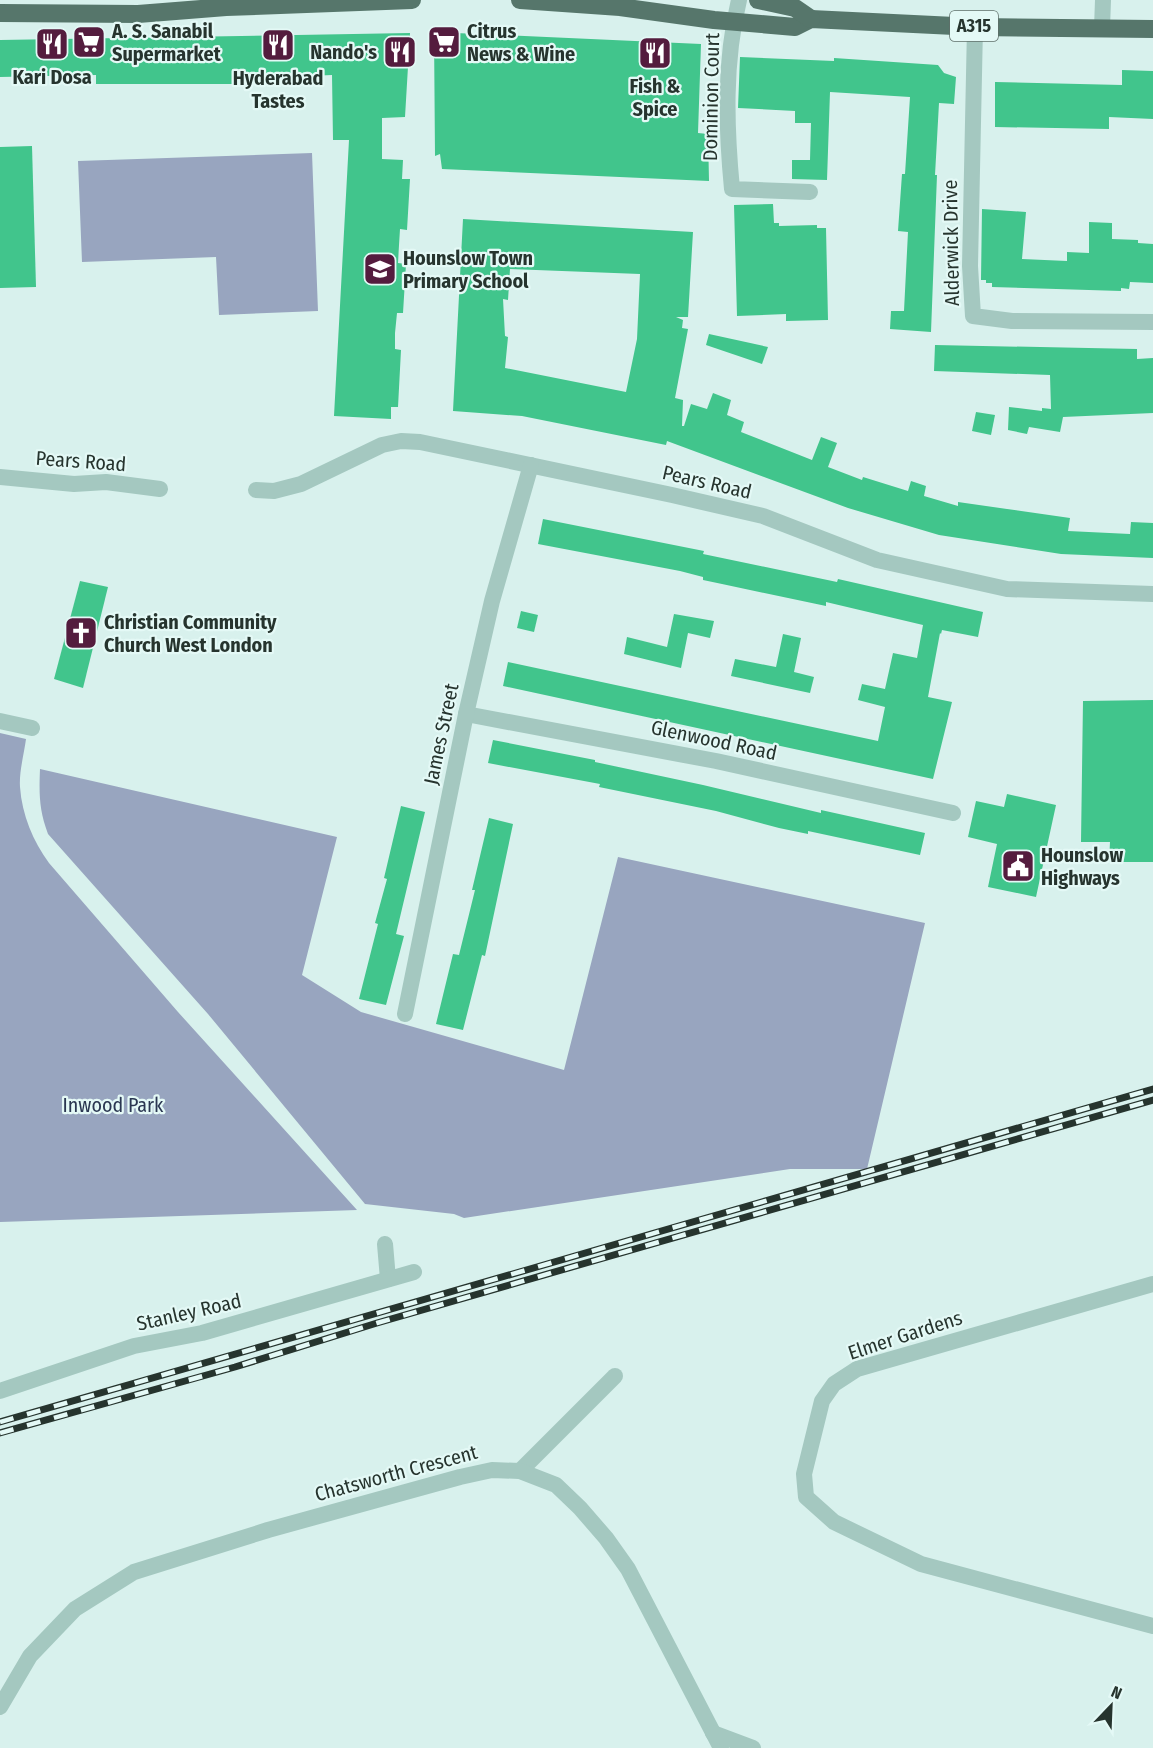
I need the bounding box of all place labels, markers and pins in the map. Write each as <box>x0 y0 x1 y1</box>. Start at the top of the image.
place label: A. S. Sanabil Supermarket <box>111 19 222 66</box>
place label: Citrus News & Wine <box>467 19 575 66</box>
supermarket icon: A. S. Sanabil Supermarket <box>71 24 107 60</box>
supermarket icon: Citrus News & Wine <box>426 24 462 60</box>
restaurant icon: Kari Dosa <box>34 26 70 62</box>
restaurant icon: Hyderabad Tastes <box>260 27 296 63</box>
restaurant icon: Nando's <box>382 34 418 70</box>
restaurant icon: Fish & Spice <box>637 35 673 71</box>
place label: Nando's <box>310 40 377 64</box>
place label: Kari Dosa <box>12 65 92 89</box>
place label: Hyderabad Tastes <box>233 66 323 113</box>
place label: Fish & Spice <box>630 74 681 121</box>
place label: Hounslow Town Primary School <box>403 246 533 293</box>
school or university icon: Hounslow Town Primary School <box>362 251 398 287</box>
place label: Christian Community Church West London <box>104 610 277 657</box>
church icon: Christian Community Church West London <box>63 615 99 651</box>
place label: Hounslow Highways <box>1041 843 1123 890</box>
public building icon: Hounslow Highways <box>1000 848 1036 884</box>

